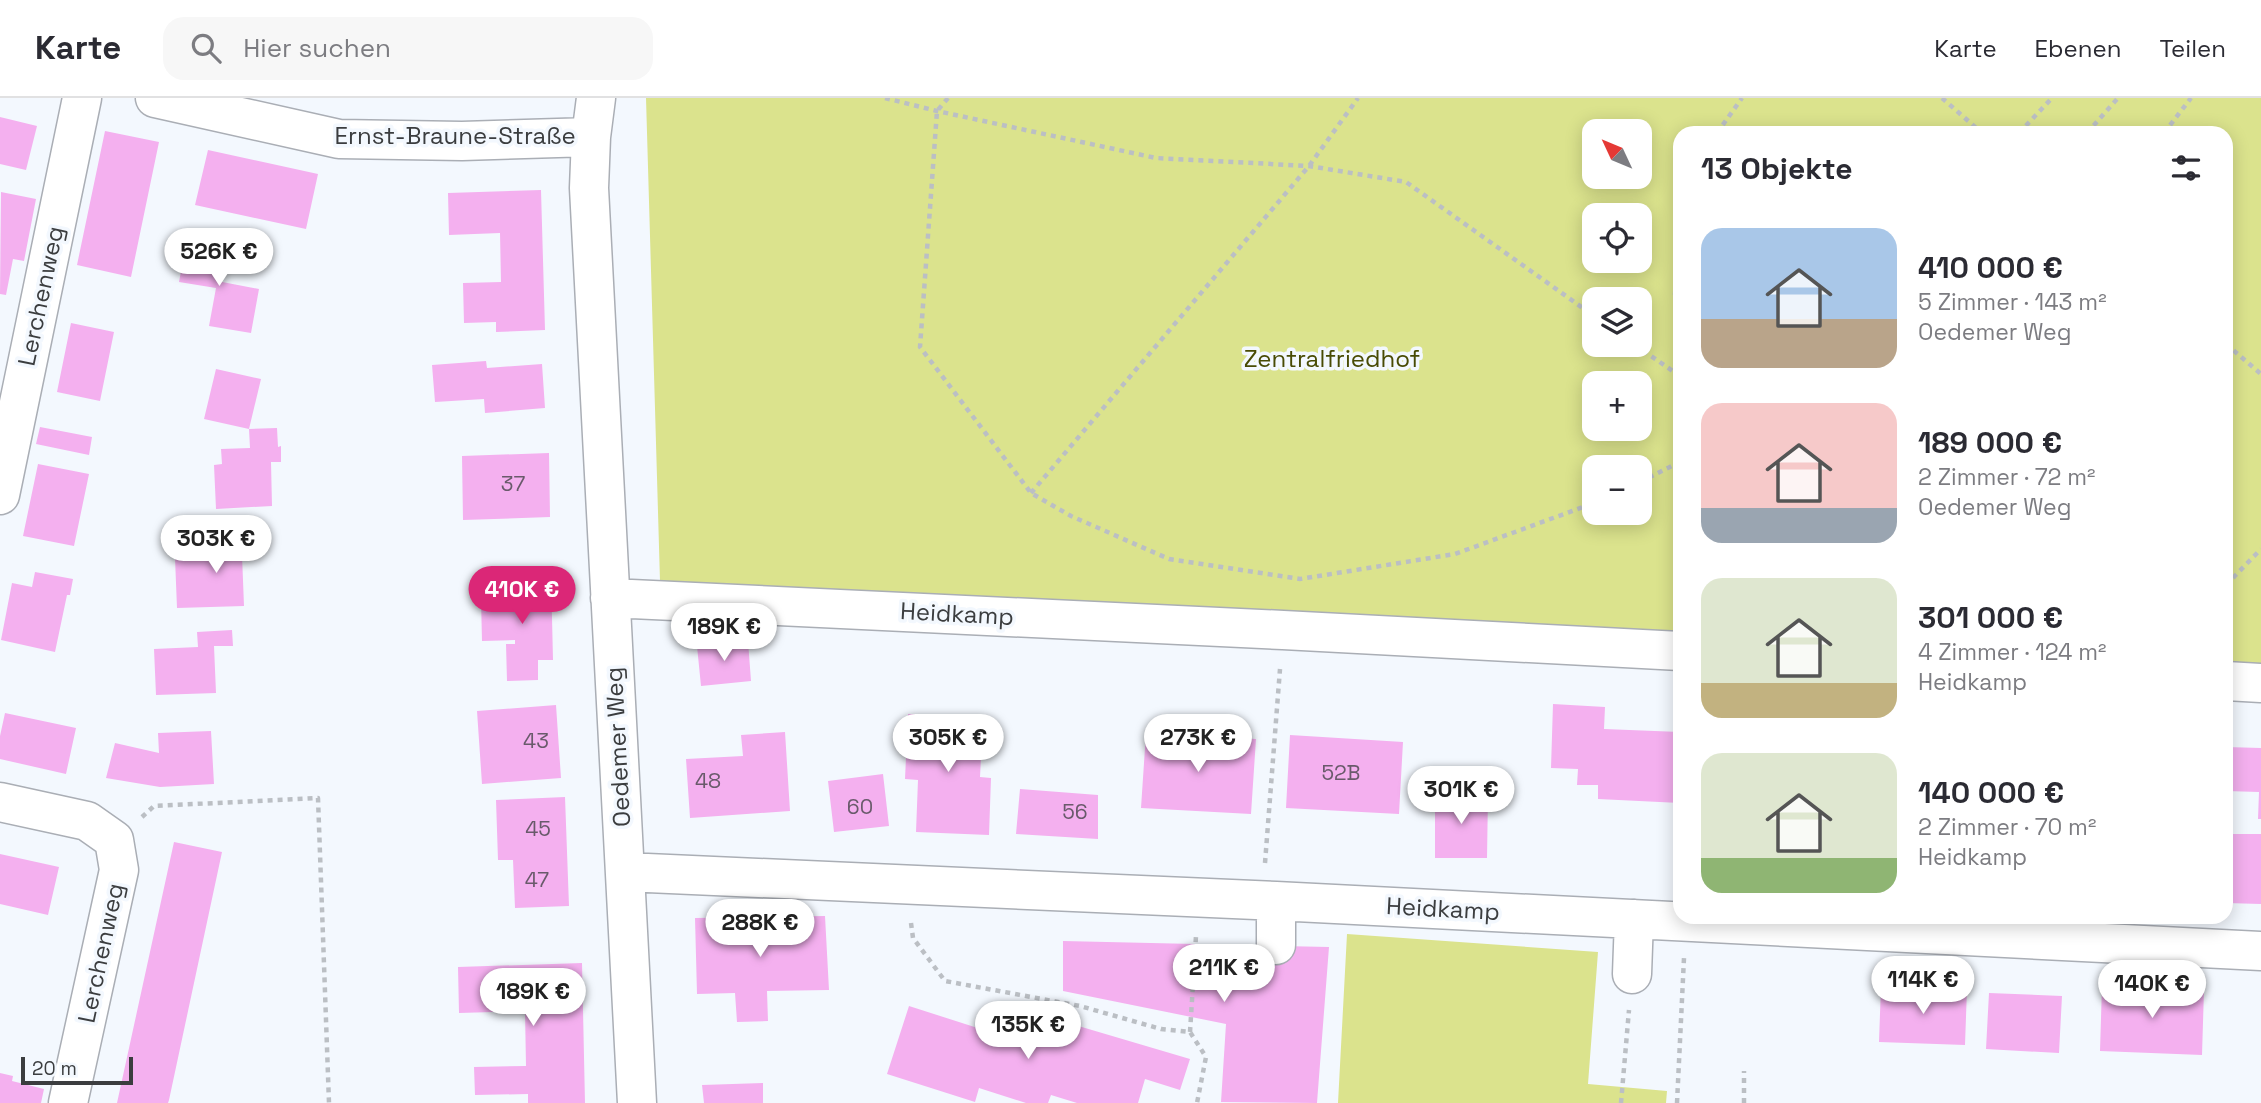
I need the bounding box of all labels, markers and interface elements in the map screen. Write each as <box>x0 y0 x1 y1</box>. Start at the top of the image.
search box <box>163 17 653 80</box>
text: Karte <box>35 27 121 69</box>
icon: search <box>187 29 225 67</box>
text: Hier suchen <box>243 31 391 65</box>
text: Karte <box>1934 33 1997 64</box>
text: Ebenen <box>2035 33 2121 64</box>
text: Teilen <box>2159 33 2226 64</box>
north arrow <box>1582 119 1652 189</box>
map controls <box>1582 119 1652 525</box>
street label: Ernst-Braune-Straße <box>334 120 576 151</box>
text: 13 Objekte <box>1701 149 1853 188</box>
icon: filters <box>2167 149 2205 187</box>
button: locate <box>1582 203 1652 273</box>
street label: Lerchenweg <box>11 223 70 369</box>
pin: 526K € <box>162 228 276 288</box>
text: 526K € <box>180 236 258 266</box>
text: 410 000 € <box>1918 248 2063 287</box>
icon: home <box>1757 256 1841 340</box>
button: layers <box>1582 287 1652 357</box>
text: 5 Zimmer · 143 m² <box>1918 287 2107 317</box>
text: Oedemer Weg <box>1918 317 2071 347</box>
park label: Zentralfriedhof <box>1244 343 1420 374</box>
button: + <box>1582 371 1652 441</box>
text: 189 000 € <box>1918 423 2062 462</box>
icon: home <box>1757 431 1841 515</box>
button: − <box>1582 455 1652 525</box>
text: 2 Zimmer · 72 m² <box>1918 462 2095 492</box>
house number: 37 <box>501 470 525 497</box>
text: Oedemer Weg <box>1918 492 2071 522</box>
pin: 303K € <box>159 516 273 575</box>
text: 303K € <box>177 523 255 553</box>
pin: 410K € <box>465 566 579 626</box>
text: 410K € <box>485 574 559 604</box>
street label: Heidkamp <box>899 595 1015 632</box>
text: 301 000 € <box>1918 598 2063 637</box>
pin: 189K € <box>667 603 781 663</box>
icon: home <box>1757 606 1841 690</box>
text: 189K € <box>687 611 761 641</box>
text: 4 Zimmer · 124 m² <box>1918 637 2106 667</box>
street label: Oedemer Weg <box>598 666 637 828</box>
text: Heidkamp <box>1918 667 2027 697</box>
pin: 305K € <box>891 714 1005 774</box>
pin: 273K € <box>1141 714 1255 774</box>
text: 305K € <box>909 722 987 752</box>
text: 273K € <box>1160 722 1236 752</box>
house number: 43 <box>523 727 549 754</box>
house number: 52B <box>1322 759 1360 786</box>
pin: 301K € <box>1404 766 1518 826</box>
house number: 48 <box>695 767 721 794</box>
text: 140 000 € <box>1918 773 2064 812</box>
text: 301K € <box>1423 774 1499 804</box>
icon: home <box>1757 781 1841 865</box>
house number: 60 <box>847 793 873 820</box>
house number: 56 <box>1062 798 1088 825</box>
text: 2 Zimmer · 70 m² <box>1918 812 2096 842</box>
house number: 45 <box>525 815 551 842</box>
text: Heidkamp <box>1918 842 2027 872</box>
house number: 47 <box>525 866 549 893</box>
street label: Lerchenweg <box>71 880 130 1026</box>
street label: Heidkamp <box>1385 890 1501 927</box>
pin: 288K € <box>703 900 817 959</box>
text: 288K € <box>721 907 799 937</box>
pin: 211K € <box>1167 944 1281 1004</box>
text: 211K € <box>1189 952 1259 982</box>
pin: 114K € <box>1866 956 1980 1016</box>
pin: 140K € <box>2095 960 2209 1020</box>
text: 114K € <box>1887 964 1959 994</box>
pin: 189K € <box>476 968 590 1028</box>
text: 140K € <box>2114 968 2190 998</box>
text: 189K € <box>496 976 570 1006</box>
pin: 135K € <box>971 1002 1085 1061</box>
text: 135K € <box>991 1009 1065 1039</box>
scale bar <box>21 1054 133 1086</box>
text: 20 m <box>32 1056 77 1081</box>

